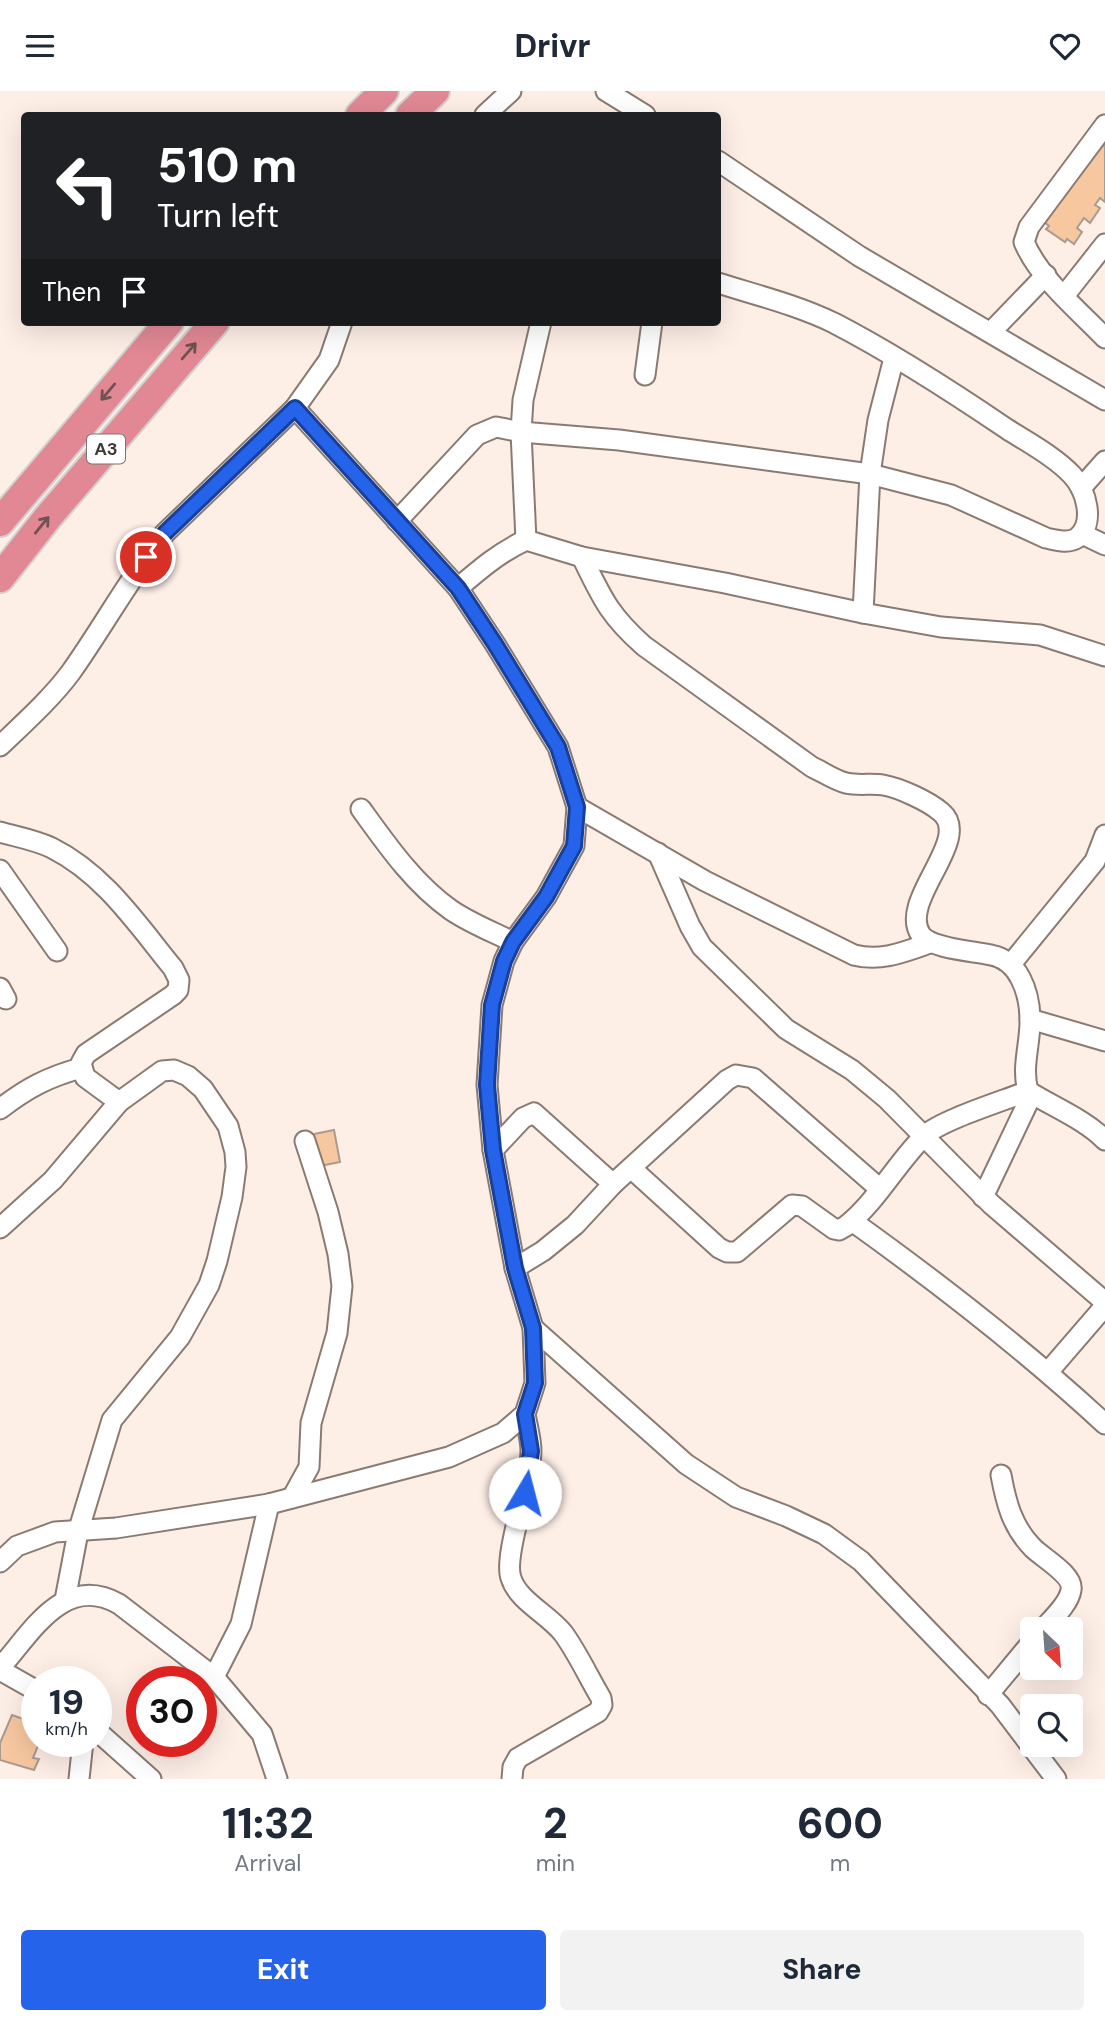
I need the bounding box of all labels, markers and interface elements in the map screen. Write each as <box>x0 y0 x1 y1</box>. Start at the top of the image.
text: Drivr <box>514 25 591 67</box>
icon: menu <box>21 27 59 65</box>
icon: heart <box>1046 27 1084 65</box>
text: 510 m <box>157 133 297 197</box>
icon: left <box>42 140 133 231</box>
text: Turn left <box>157 195 279 237</box>
icon: arrive <box>115 273 153 311</box>
text: Then <box>42 275 101 309</box>
one-way arrow <box>181 342 197 360</box>
one-way arrow <box>101 383 116 401</box>
road number: A3 <box>87 435 125 463</box>
one-way arrow <box>35 516 50 534</box>
pin <box>116 527 176 587</box>
icon: arrive <box>127 538 165 576</box>
position arrow <box>488 1456 562 1530</box>
north arrow <box>1020 1617 1083 1680</box>
map controls <box>1020 1617 1083 1757</box>
speed limit sign: 30 <box>126 1666 217 1757</box>
text: 19 <box>49 1679 84 1725</box>
button: search <box>1020 1694 1083 1757</box>
text: km/h <box>45 1717 88 1741</box>
text: 11:32 <box>222 1796 314 1851</box>
text: 2 <box>543 1796 567 1851</box>
text: 600 <box>797 1796 883 1851</box>
text: Arrival <box>234 1848 301 1878</box>
text: min <box>536 1848 575 1878</box>
text: m <box>830 1848 850 1878</box>
button: Exit <box>21 1930 546 2010</box>
button: Share <box>560 1930 1084 2010</box>

